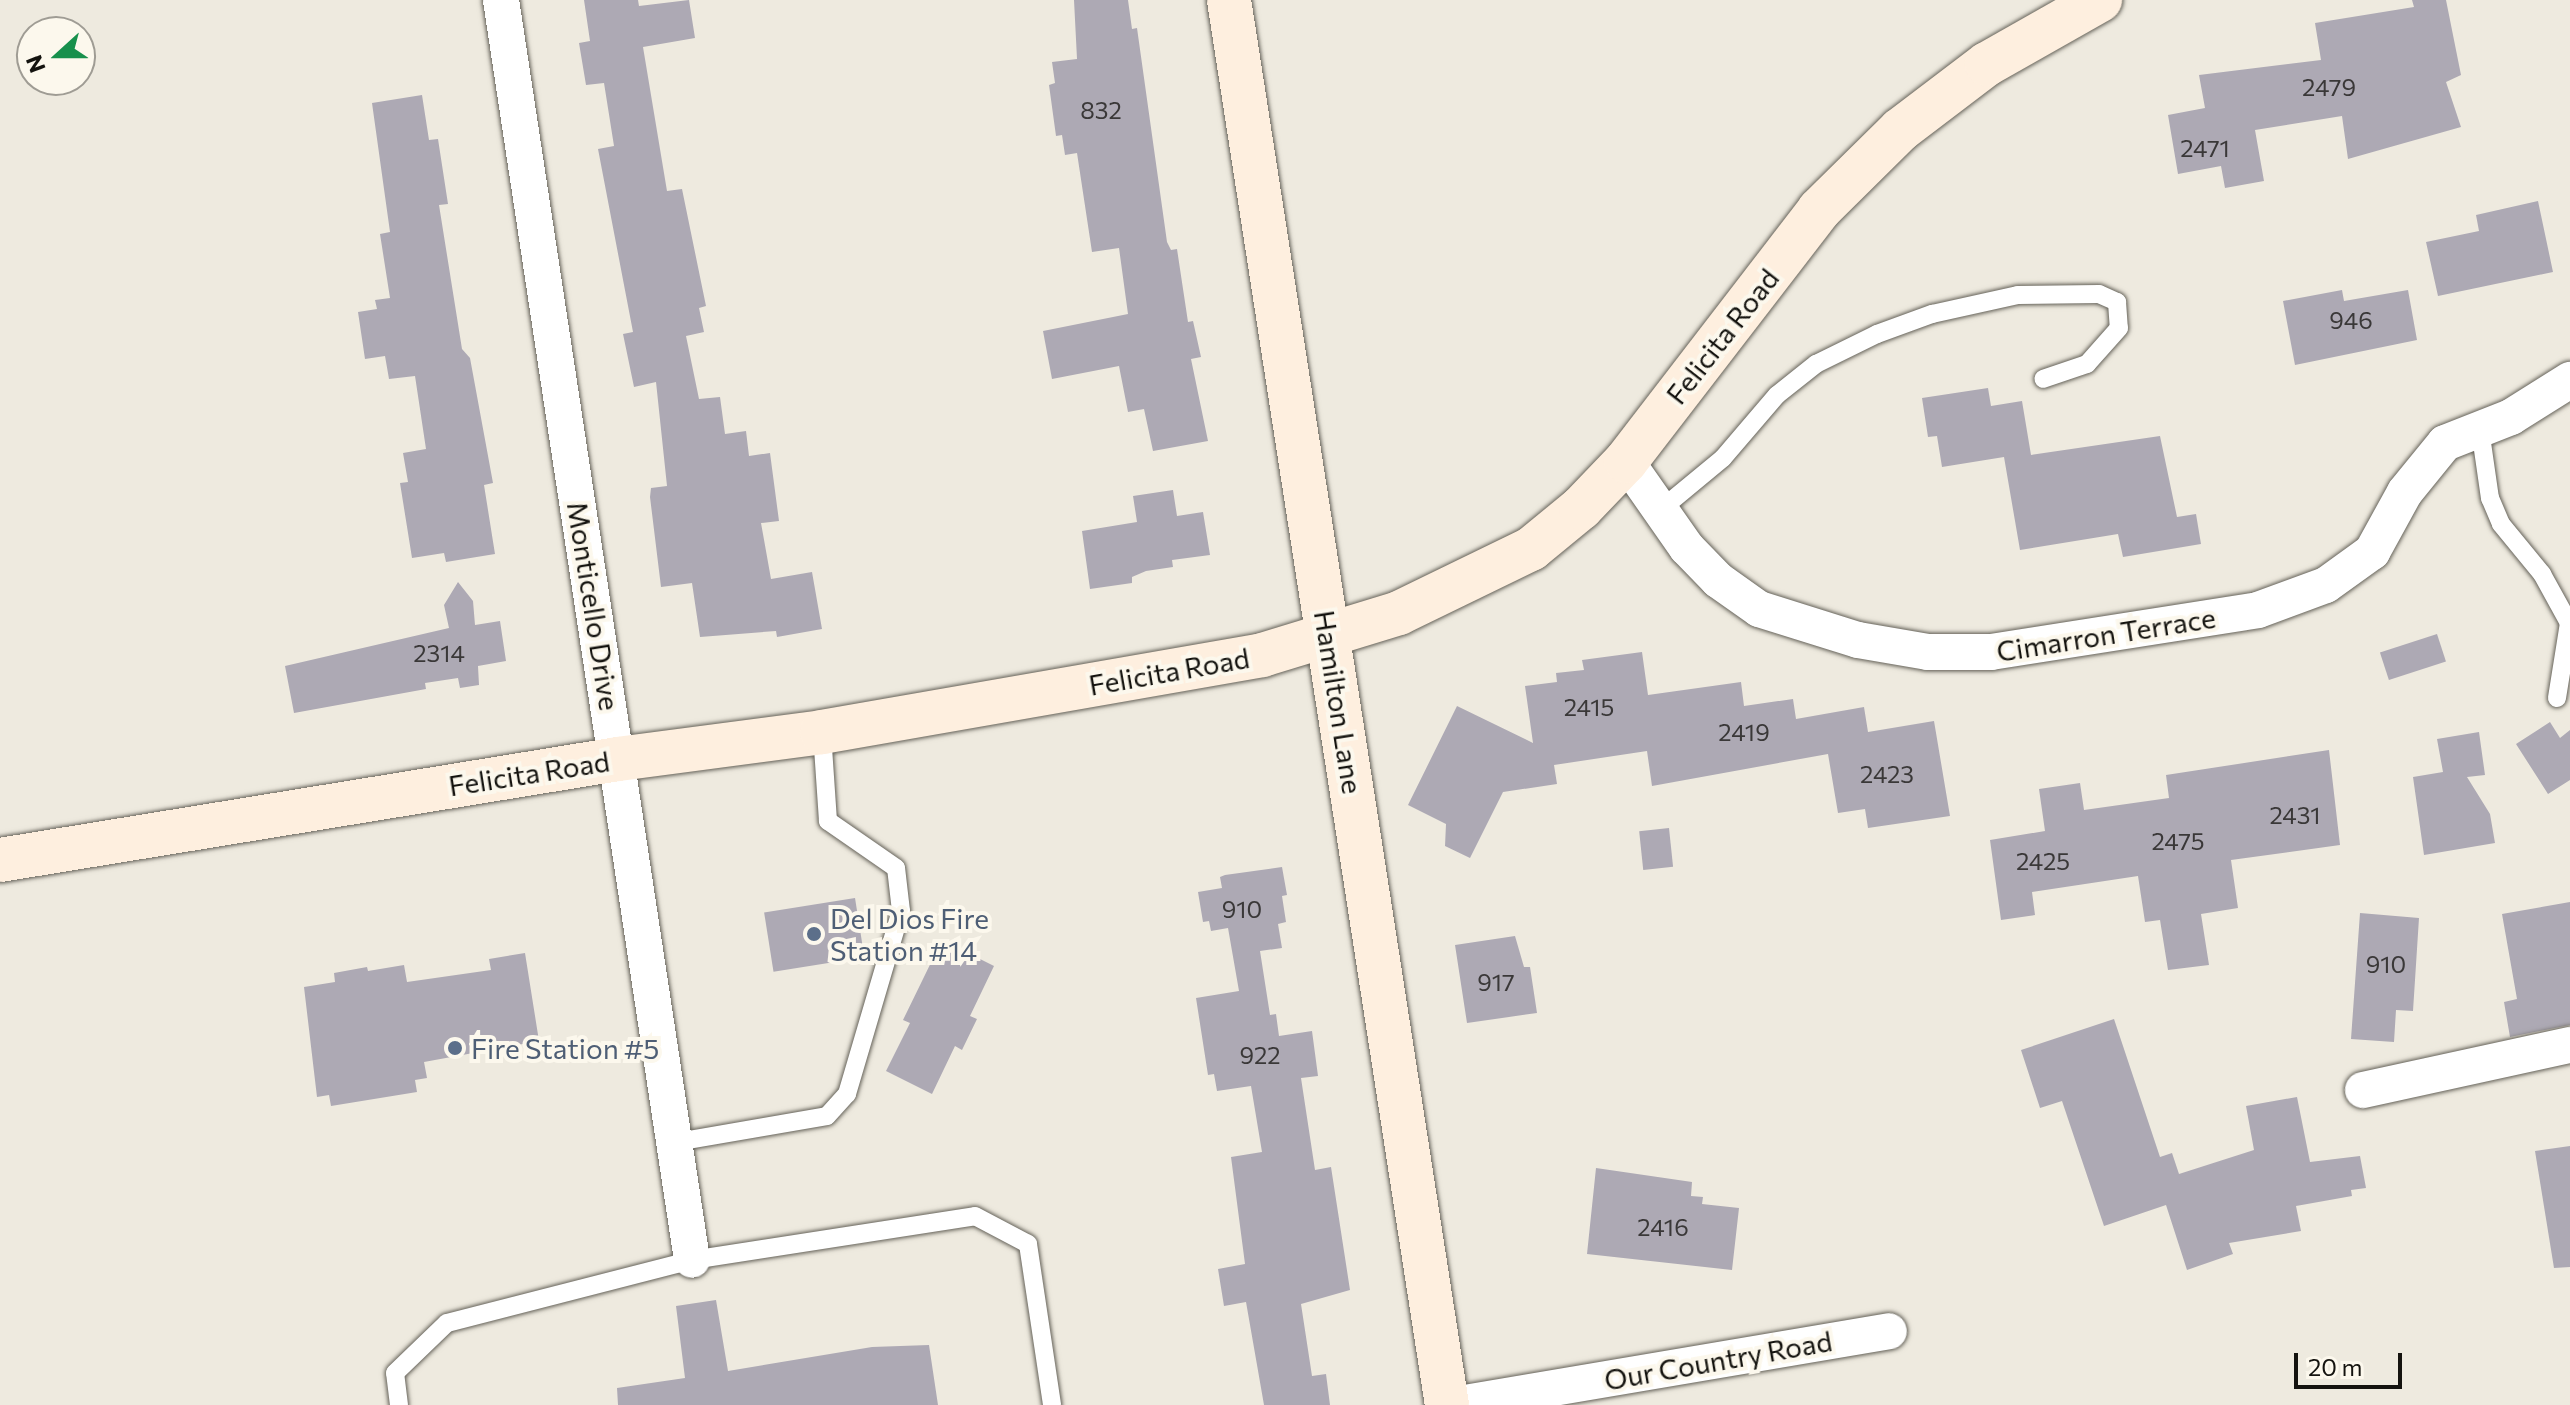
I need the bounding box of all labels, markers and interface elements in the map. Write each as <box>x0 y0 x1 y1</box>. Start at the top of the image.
north arrow <box>16 16 96 96</box>
text: N <box>19 52 51 77</box>
house number: 2479 <box>2302 73 2356 101</box>
house number: 832 <box>1080 96 1122 124</box>
house number: 2471 <box>2180 134 2230 162</box>
street label: Felicita Road <box>1659 262 1785 410</box>
house number: 946 <box>2329 306 2373 334</box>
street label: Monticello Drive <box>561 499 627 713</box>
street label: Cimarron Terrace <box>1994 600 2218 668</box>
street label: Hamilton Lane <box>1308 608 1370 796</box>
house number: 2314 <box>413 639 465 667</box>
street label: Felicita Road <box>1086 640 1252 702</box>
house number: 2415 <box>1564 693 1614 721</box>
house number: 2419 <box>1718 718 1770 746</box>
street label: Felicita Road <box>446 744 612 802</box>
house number: 2423 <box>1860 760 1914 788</box>
house number: 2431 <box>2269 801 2321 829</box>
house number: 2475 <box>2151 827 2205 855</box>
house number: 2425 <box>2016 847 2070 875</box>
house number: 910 <box>1222 895 1262 923</box>
place label: Del Dios Fire Station #14 <box>830 901 989 967</box>
marker: Del Dios Fire Station #14 <box>805 925 823 943</box>
house number: 910 <box>2366 950 2406 978</box>
house number: 917 <box>1477 968 1515 996</box>
place label: Fire Station #5 <box>471 1031 659 1065</box>
marker: Fire Station #5 <box>446 1039 464 1057</box>
house number: 922 <box>1239 1041 1281 1069</box>
house number: 2416 <box>1637 1213 1689 1241</box>
street label: Our Country Road <box>1602 1323 1834 1397</box>
scale bar <box>2298 1337 2406 1387</box>
text: 20 m <box>2308 1352 2362 1381</box>

